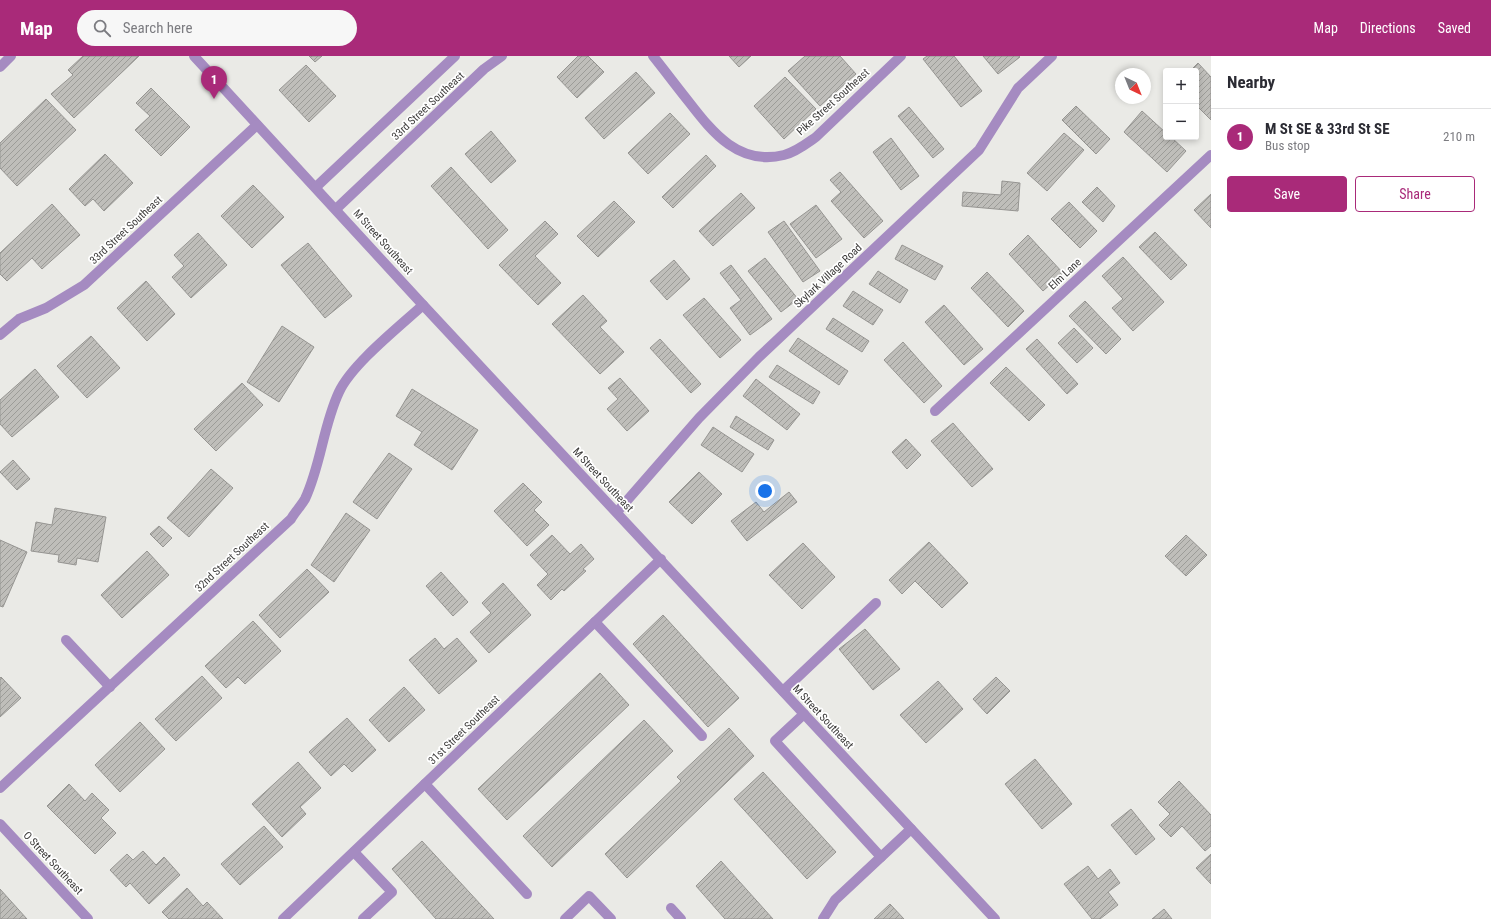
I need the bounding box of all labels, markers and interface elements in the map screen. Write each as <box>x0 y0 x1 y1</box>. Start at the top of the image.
search box <box>77 10 357 46</box>
text: Map <box>20 17 53 40</box>
icon: search <box>91 17 113 39</box>
text: Search here <box>123 19 193 37</box>
text: Map <box>1314 20 1338 36</box>
text: Directions <box>1360 20 1416 36</box>
text: Saved <box>1438 20 1471 36</box>
pin: 1 <box>201 66 227 99</box>
street label: Pike Street Southeast <box>794 66 872 138</box>
north arrow <box>1115 68 1151 104</box>
map controls <box>1163 68 1199 140</box>
button: + <box>1163 68 1199 104</box>
street label: 33rd Street Southeast <box>389 69 467 143</box>
text: Nearby <box>1227 72 1275 92</box>
button: − <box>1163 104 1199 140</box>
text: M St SE & 33rd St SE <box>1265 120 1390 138</box>
text: 1 <box>1237 129 1243 144</box>
text: 210 m <box>1443 129 1475 144</box>
text: Bus stop <box>1265 138 1310 153</box>
button: Save <box>1227 176 1347 212</box>
button: Share <box>1355 176 1475 212</box>
street label: 33rd Street Southeast <box>87 193 165 267</box>
street label: M Street Southeast <box>350 207 416 277</box>
street label: Skylark Village Road <box>791 241 865 311</box>
street label: Elm Lane <box>1046 256 1084 292</box>
street label: M Street Southeast <box>570 445 636 515</box>
your location <box>755 481 775 501</box>
street label: 32nd Street Southeast <box>192 519 272 595</box>
street label: M Street Southeast <box>790 682 856 752</box>
street label: 31st Street Southeast <box>426 693 502 767</box>
street label: O Street Southeast <box>21 829 85 897</box>

